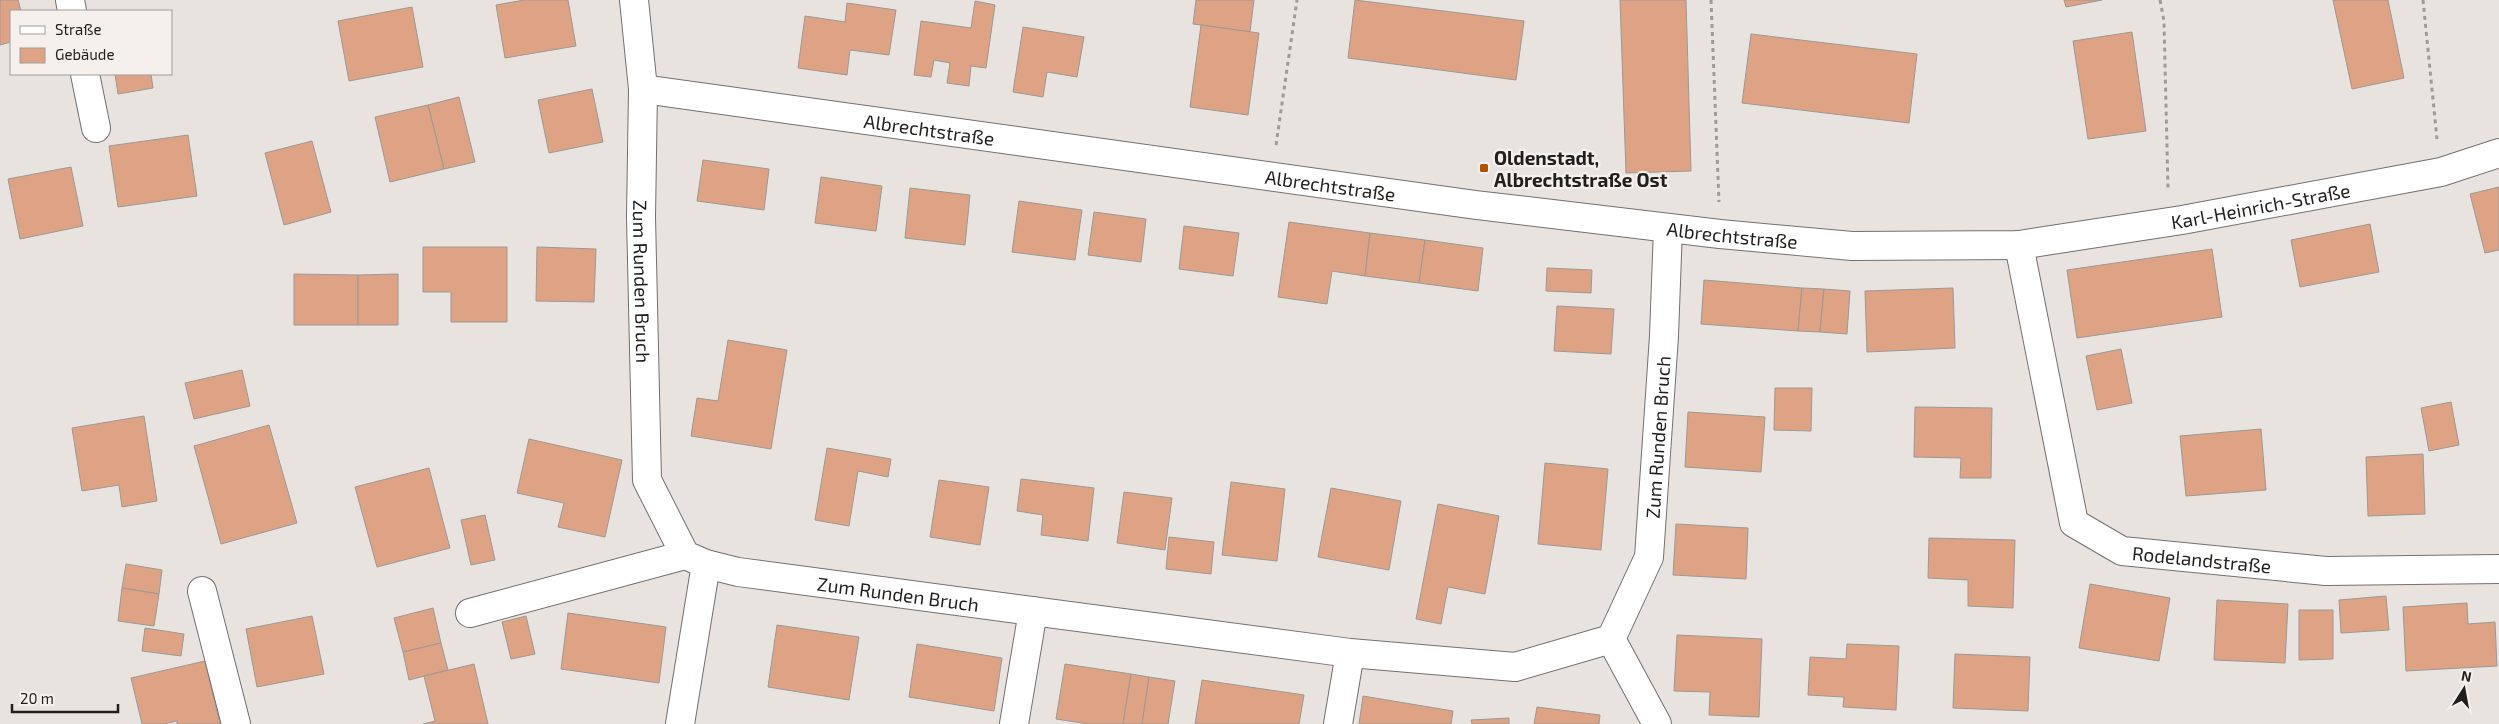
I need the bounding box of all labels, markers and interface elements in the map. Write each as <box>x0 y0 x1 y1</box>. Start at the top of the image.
legend <box>10 10 172 75</box>
text: Straße <box>55 20 101 38</box>
text: Gebäude <box>55 45 114 63</box>
street label: Albrechtstraße <box>863 108 996 149</box>
place label: Oldenstadt, Albrechtstraße Ost <box>1494 146 1668 191</box>
marker: Oldenstadt, Albrechtstraße Ost <box>1478 162 1490 174</box>
street label: Albrechtstraße <box>1264 164 1397 205</box>
street label: Karl-Heinrich-Straße <box>2169 178 2352 233</box>
street label: Zum Runden Bruch <box>629 200 656 363</box>
street label: Albrechtstraße <box>1666 216 1799 253</box>
street label: Zum Runden Bruch <box>1640 355 1674 519</box>
street label: Rodelandstraße <box>2131 541 2272 577</box>
street label: Zum Runden Bruch <box>816 571 981 615</box>
north arrow <box>2439 664 2489 714</box>
text: N <box>2460 666 2473 685</box>
scale bar <box>12 682 119 714</box>
text: 20 m <box>20 689 54 707</box>

